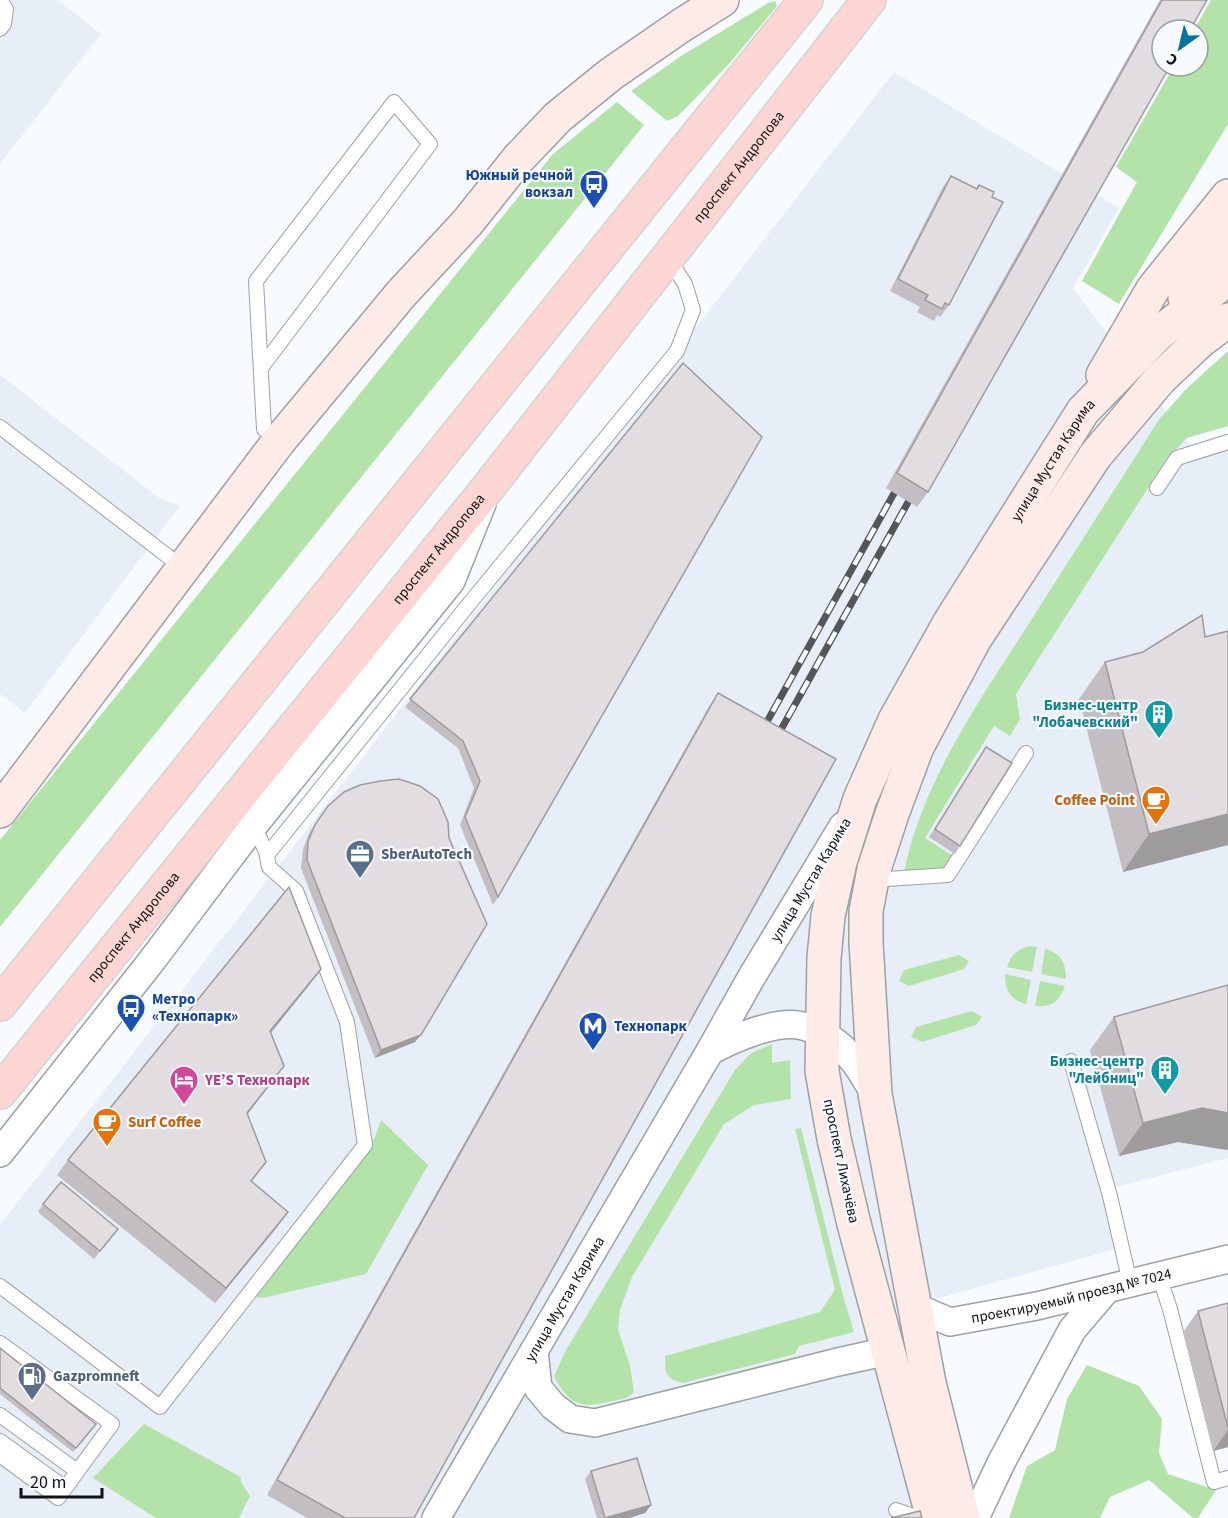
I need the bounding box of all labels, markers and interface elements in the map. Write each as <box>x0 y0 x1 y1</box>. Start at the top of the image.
north arrow <box>1150 18 1210 78</box>
text: С <box>1162 48 1182 71</box>
street label: проспект Андропова <box>688 106 789 227</box>
place label: Южный речной вокзал <box>465 165 573 203</box>
bus stop icon: Южный речной вокзал <box>578 168 610 210</box>
street label: улица Мустая Карима <box>1006 394 1100 525</box>
street label: проспект Андропова <box>387 489 490 609</box>
place label: Бизнес-центр "Лобачевский" <box>1032 695 1138 733</box>
building icon: Бизнес-центр "Лобачевский" <box>1143 698 1175 740</box>
cafe icon: Coffee Point <box>1140 784 1172 826</box>
place label: Coffee Point <box>1054 790 1135 811</box>
street label: улица Мустая Карима <box>765 814 857 946</box>
office icon: SberAutoTech <box>344 838 376 880</box>
place label: SberAutoTech <box>381 844 472 865</box>
street label: проспект Андропова <box>82 867 184 987</box>
place label: Метро «Технопарк» <box>152 989 238 1027</box>
bus stop icon: Метро «Технопарк» <box>115 992 147 1034</box>
metro station icon: Технопарк <box>577 1010 609 1052</box>
place label: Технопарк <box>614 1016 688 1037</box>
place label: Бизнес-центр "Лейбниц" <box>1050 1051 1144 1089</box>
building icon: Бизнес-центр "Лейбниц" <box>1149 1054 1181 1096</box>
hotel icon: YE’S Технопарк <box>168 1064 200 1106</box>
place label: YE’S Технопарк <box>204 1070 311 1091</box>
street label: проспект Лихачёва <box>818 1097 864 1225</box>
cafe icon: Surf Coffee <box>91 1106 123 1148</box>
place label: Surf Coffee <box>128 1112 201 1133</box>
street label: улица Мустая Карима <box>520 1232 610 1365</box>
street label: проектируемый проезд № 7024 <box>969 1263 1174 1328</box>
fuel station icon: Gazpromneft <box>16 1360 48 1402</box>
place label: Gazpromneft <box>53 1366 140 1387</box>
scale bar <box>21 1461 102 1499</box>
text: 20 m <box>30 1470 66 1495</box>

